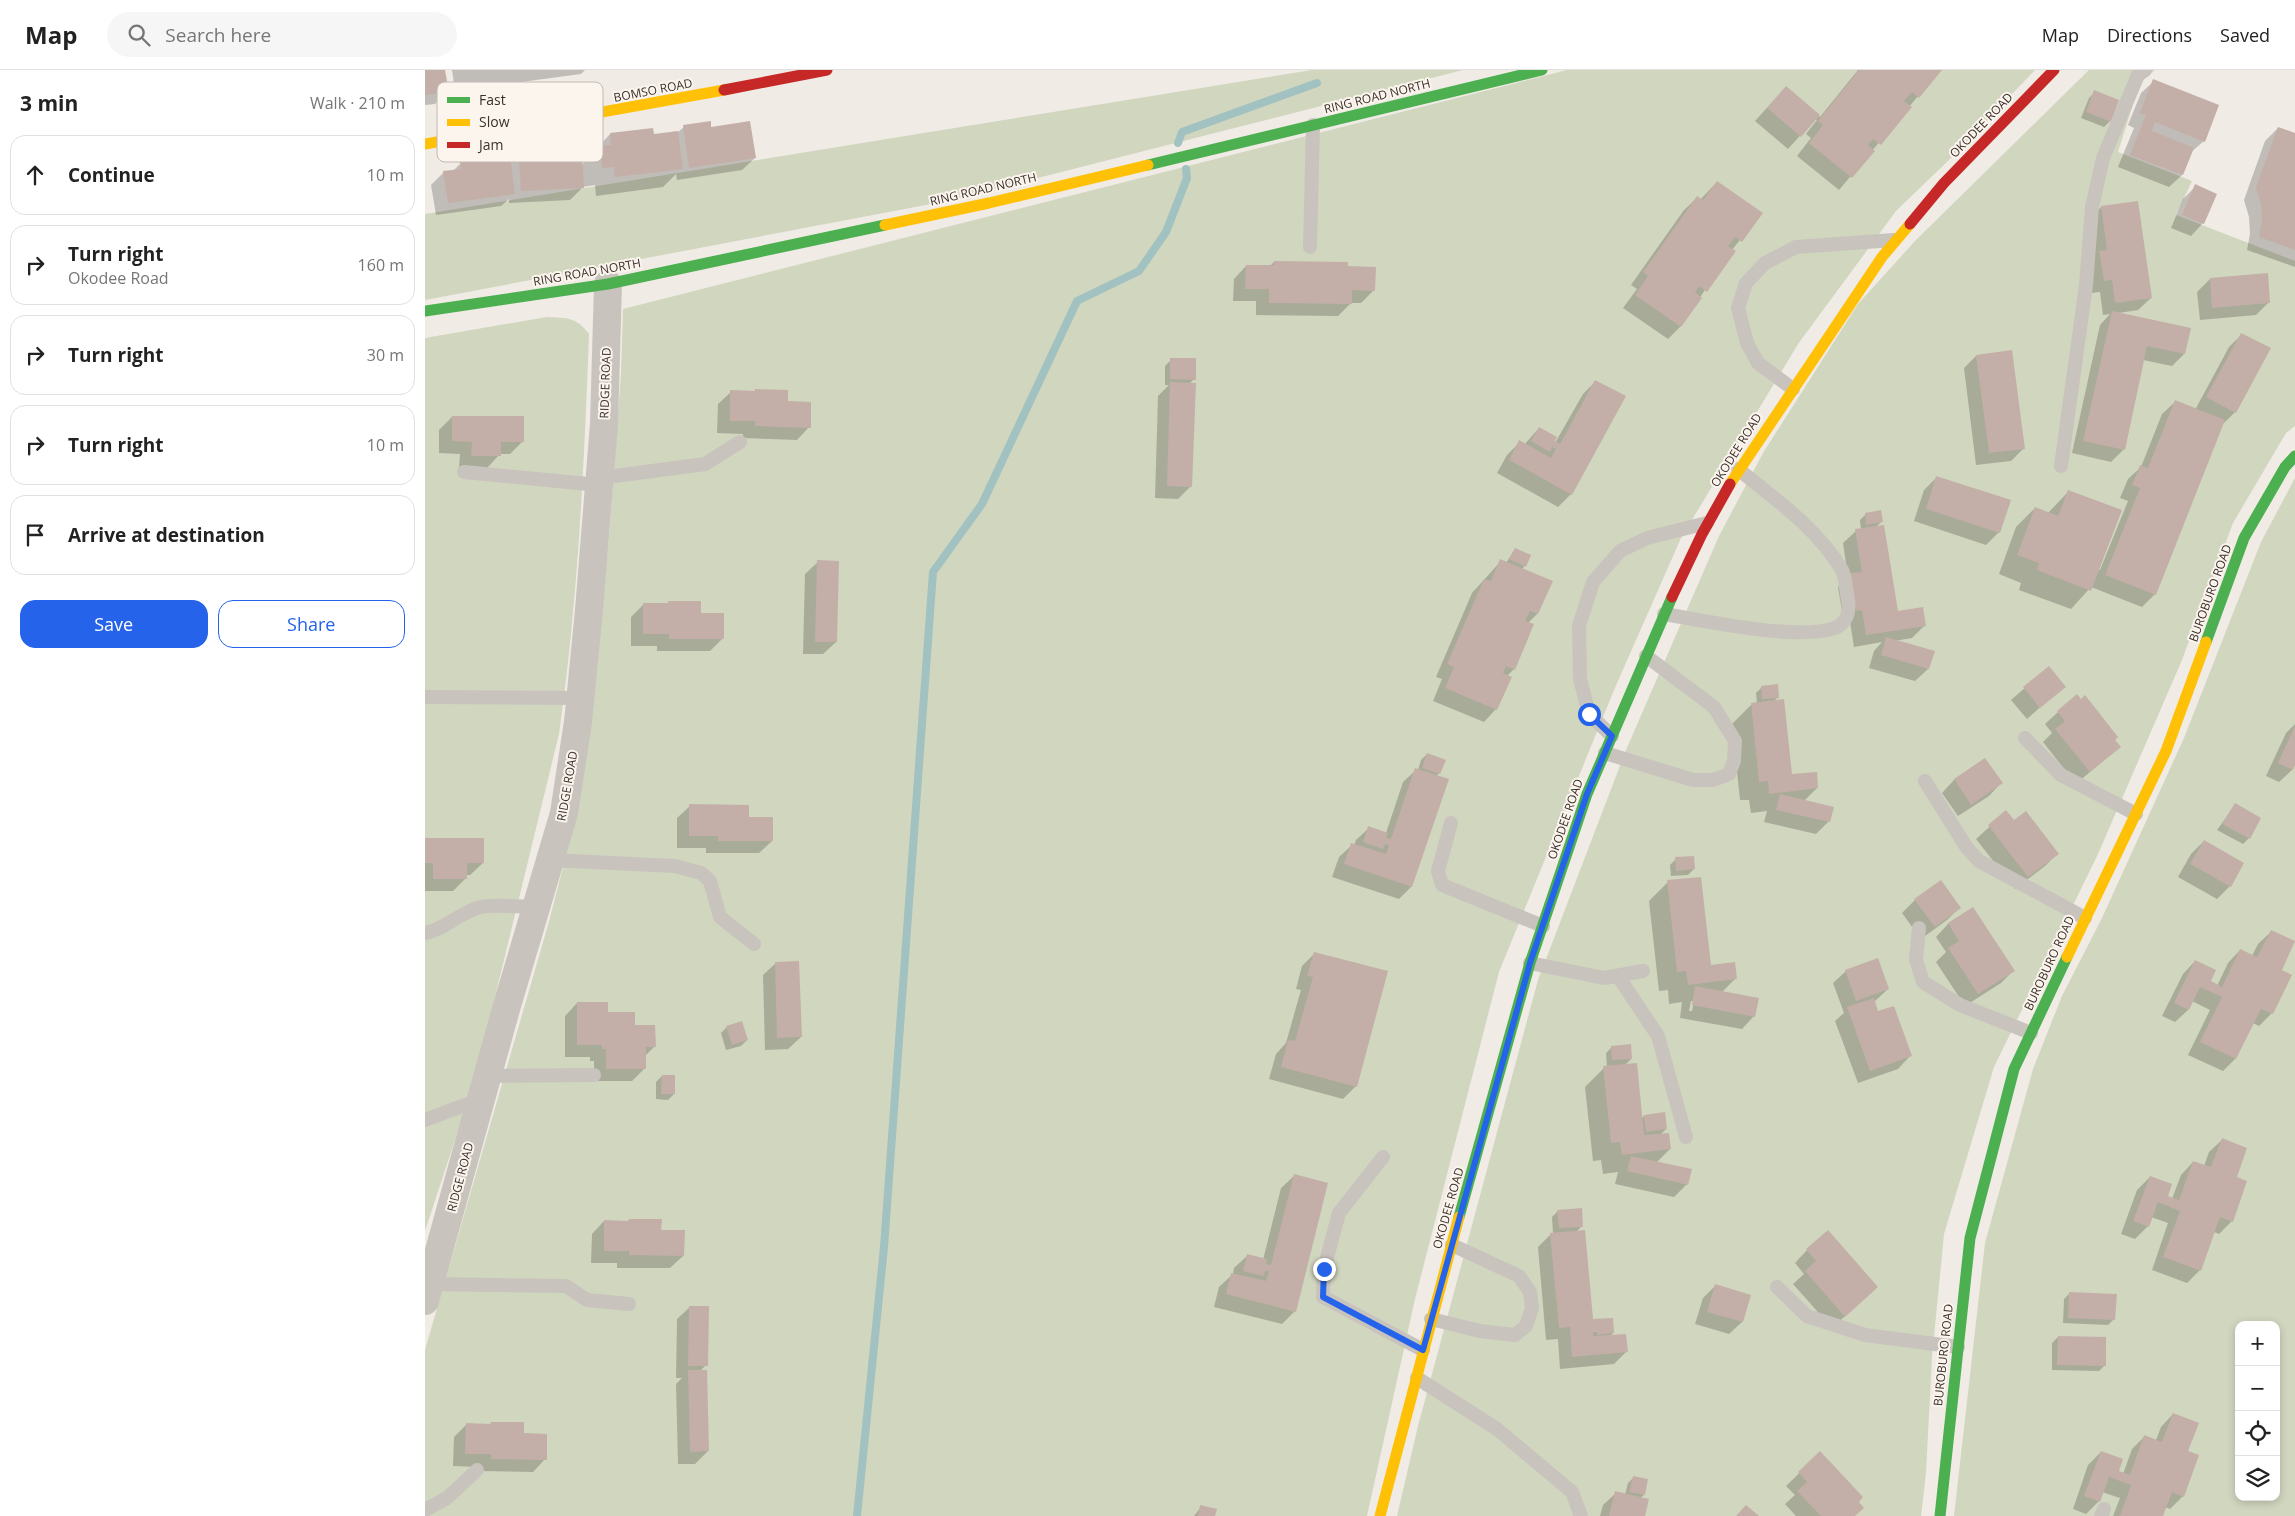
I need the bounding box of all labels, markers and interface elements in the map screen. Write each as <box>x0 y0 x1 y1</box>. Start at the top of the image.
search box <box>107 12 457 57</box>
text: Map <box>25 18 77 51</box>
icon: search <box>125 21 153 49</box>
text: Search here <box>165 22 271 48</box>
text: Map <box>2042 23 2079 47</box>
text: Directions <box>2107 23 2192 47</box>
text: Saved <box>2220 23 2270 47</box>
street label: BOMSO ROAD <box>612 74 694 106</box>
street label: RING ROAD NORTH <box>1322 75 1432 117</box>
legend <box>437 82 603 162</box>
text: 3 min <box>20 89 78 117</box>
street label: OKODEE ROAD <box>1946 89 2016 161</box>
text: Fast <box>479 90 506 109</box>
text: Walk · 210 m <box>310 92 405 114</box>
text: Slow <box>479 112 510 131</box>
text: Jam <box>477 135 504 154</box>
icon: ahead <box>21 161 49 189</box>
text: Continue <box>68 162 155 188</box>
text: 10 m <box>367 164 404 186</box>
street label: RING ROAD NORTH <box>928 168 1038 210</box>
text: Turn right <box>68 241 163 267</box>
icon: right <box>21 251 49 279</box>
text: 160 m <box>358 254 404 276</box>
street label: RING ROAD NORTH <box>532 254 642 290</box>
text: Okodee Road <box>68 267 169 289</box>
icon: right <box>21 341 49 369</box>
text: Turn right <box>68 342 163 368</box>
text: 30 m <box>367 344 404 366</box>
street label: RIDGE ROAD <box>595 347 615 419</box>
street label: OKODEE ROAD <box>1706 410 1766 490</box>
icon: right <box>21 431 49 459</box>
text: Turn right <box>68 432 163 458</box>
text: 10 m <box>367 434 404 456</box>
icon: arrive <box>21 521 49 549</box>
text: Arrive at destination <box>68 522 265 548</box>
street label: BUROBURO ROAD <box>2184 542 2236 644</box>
button: Save <box>20 600 208 648</box>
button: Share <box>218 600 405 648</box>
route start <box>1578 703 1601 726</box>
street label: RIDGE ROAD <box>552 750 582 822</box>
street label: OKODEE ROAD <box>1543 776 1587 862</box>
street label: BUROBURO ROAD <box>2020 913 2078 1013</box>
street label: RIDGE ROAD <box>443 1141 477 1213</box>
street label: OKODEE ROAD <box>1428 1165 1468 1251</box>
route end <box>1313 1258 1336 1281</box>
street label: BUROBURO ROAD <box>1929 1303 1957 1407</box>
map controls <box>2235 1321 2280 1501</box>
button: + <box>2235 1321 2280 1366</box>
button: − <box>2235 1366 2280 1411</box>
button: locate <box>2235 1411 2280 1456</box>
button: layers <box>2235 1456 2280 1501</box>

